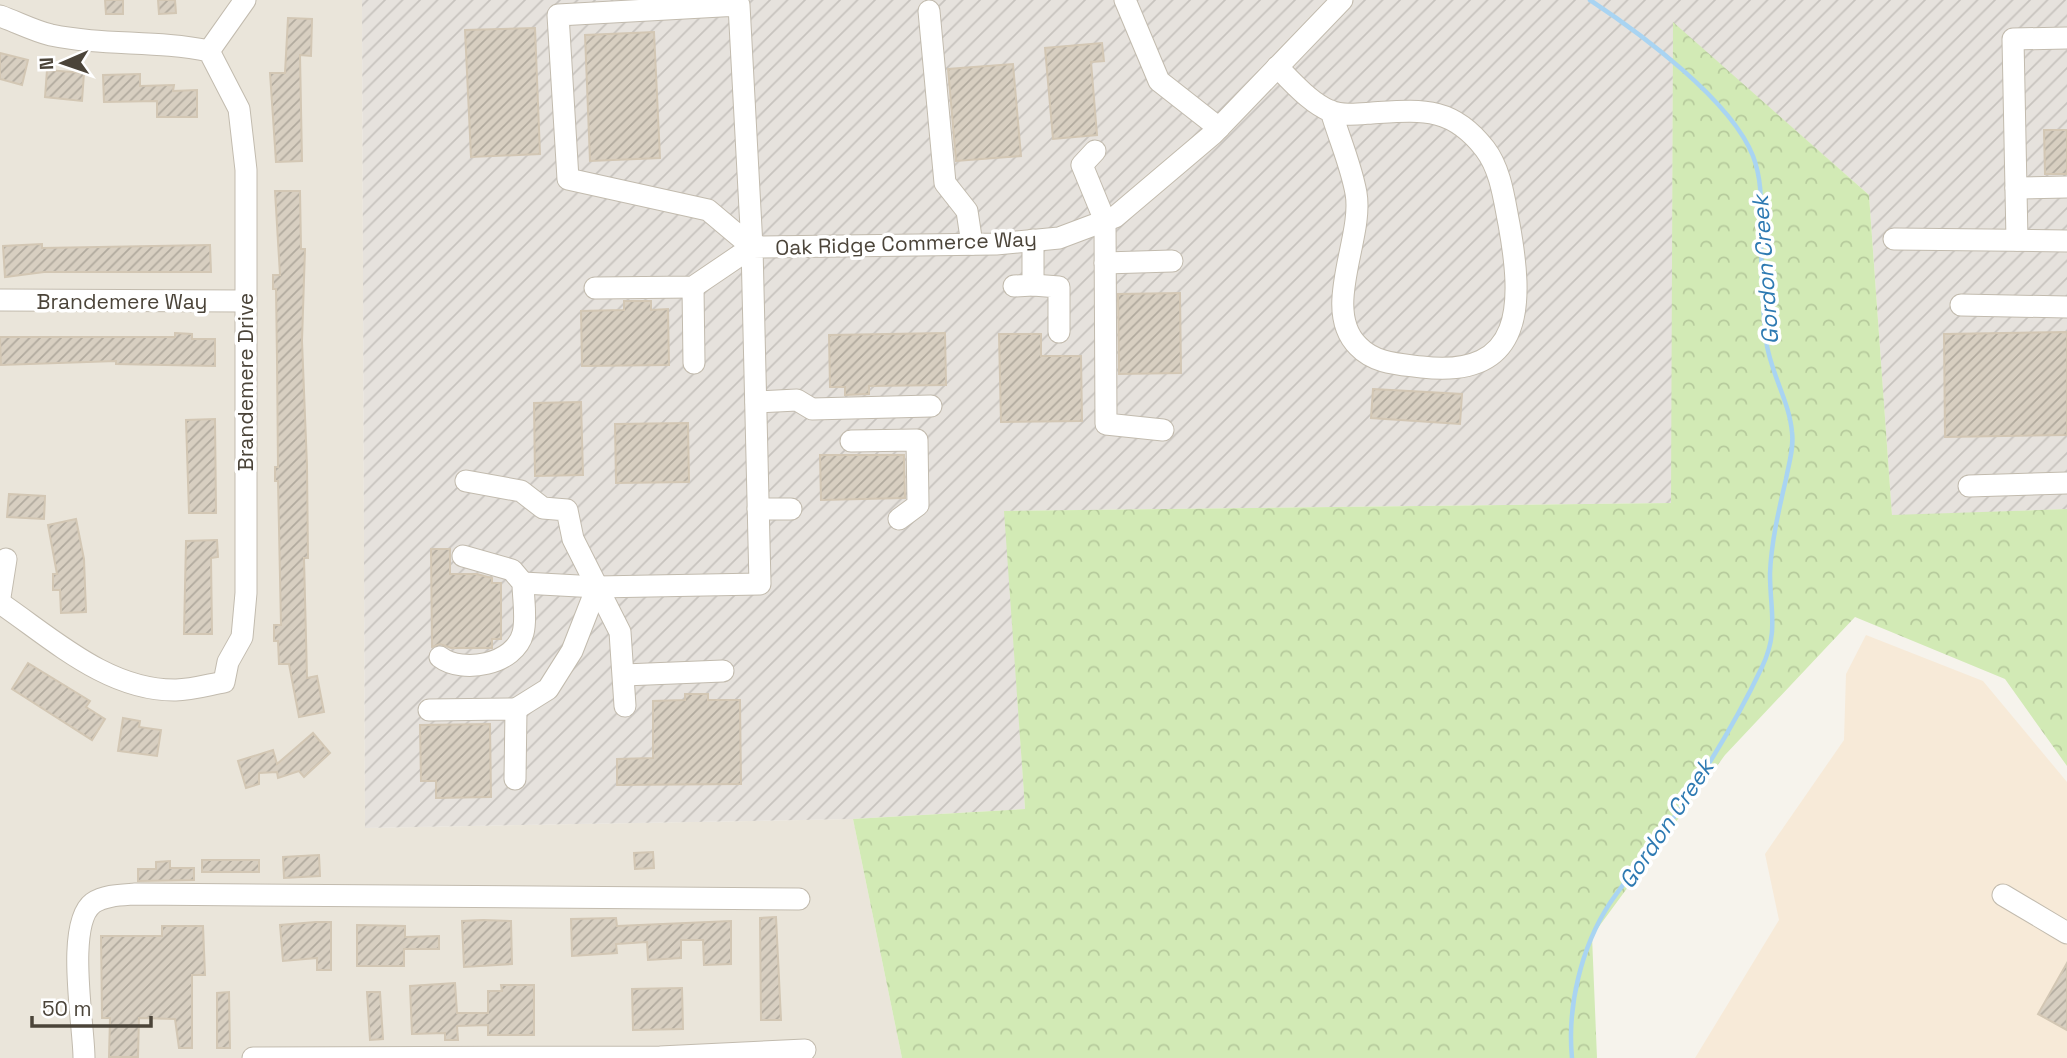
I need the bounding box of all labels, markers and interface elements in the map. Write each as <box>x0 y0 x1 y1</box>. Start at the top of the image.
north arrow <box>28 28 98 98</box>
text: N <box>34 57 59 70</box>
water label: Gordon Creek <box>1745 192 1785 346</box>
street label: Oak Ridge Commerce Way <box>775 225 1037 261</box>
street label: Brandemere Way <box>37 288 207 315</box>
street label: Brandemere Drive <box>232 293 259 471</box>
water label: Gordon Creek <box>1612 752 1722 894</box>
scale bar <box>32 984 150 1028</box>
text: 50 m <box>42 995 92 1022</box>

